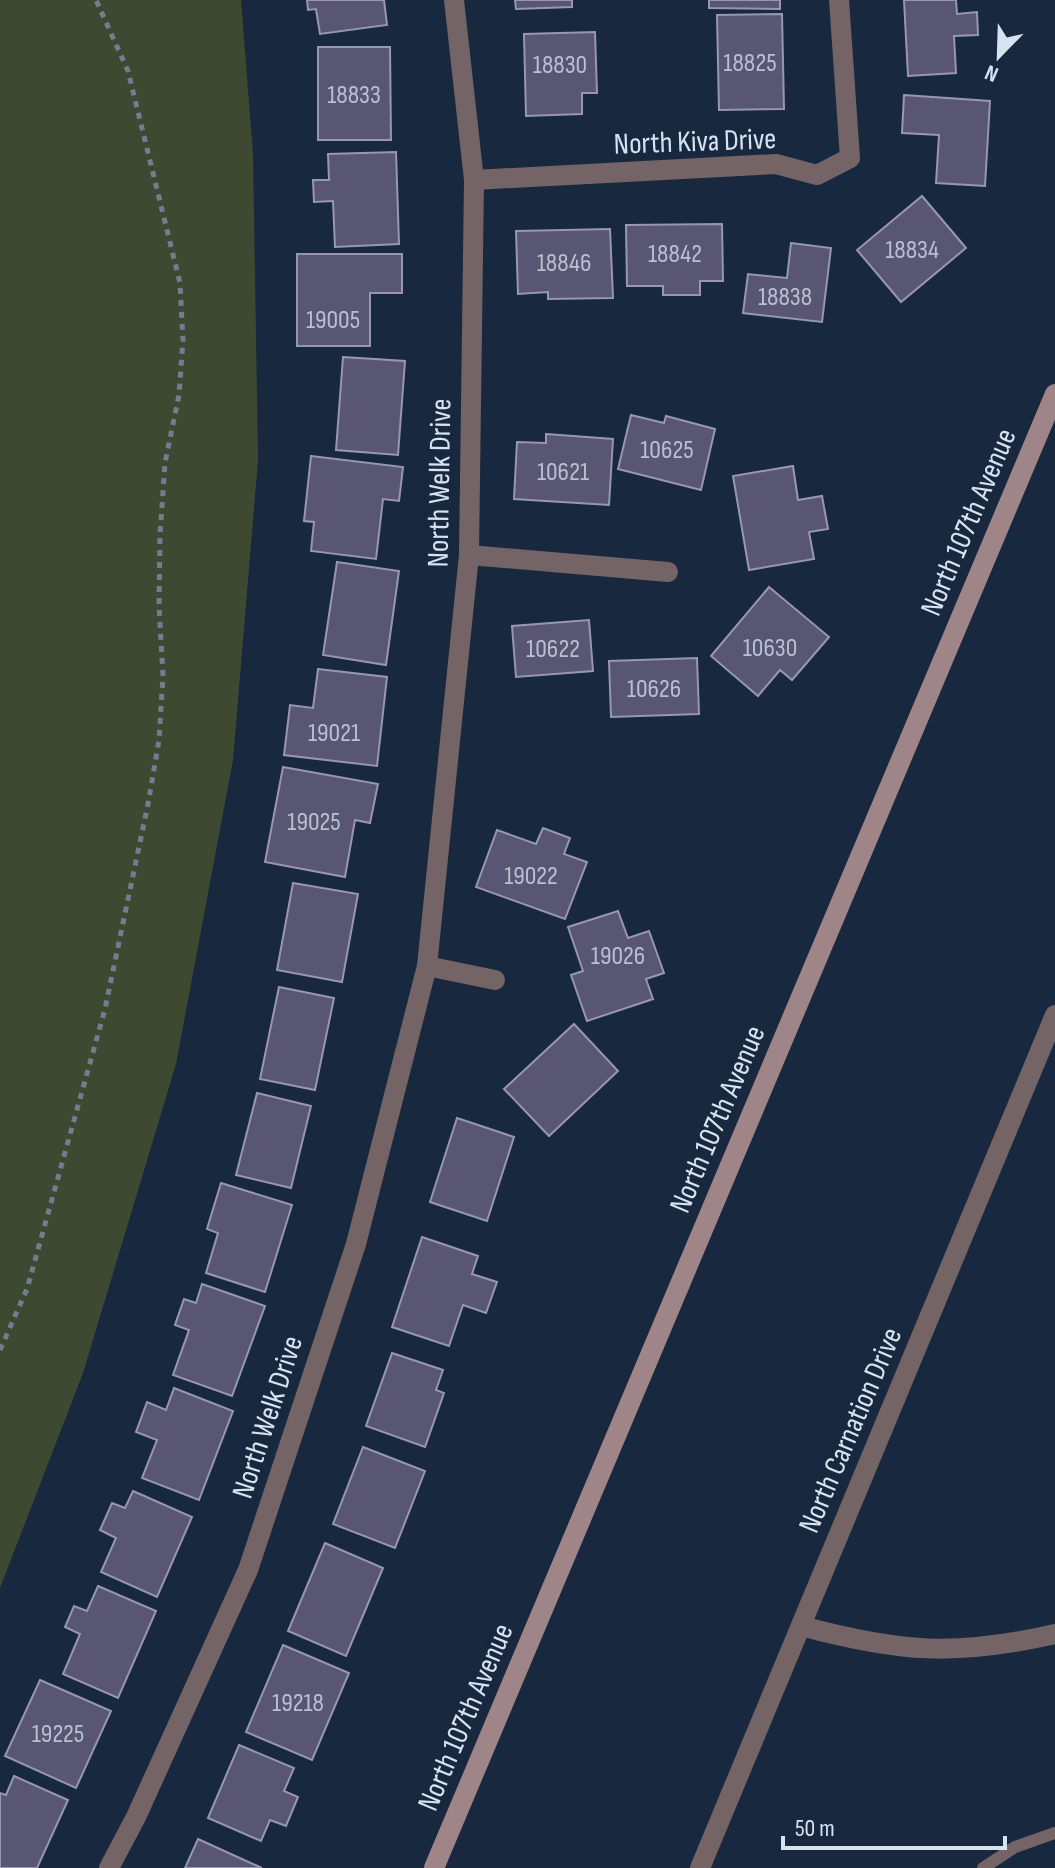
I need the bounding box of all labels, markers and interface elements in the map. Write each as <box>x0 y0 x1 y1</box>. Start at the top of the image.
north arrow <box>959 16 1039 96</box>
house number: 18825 <box>723 48 777 79</box>
house number: 18830 <box>533 50 587 81</box>
text: N <box>981 58 1002 88</box>
house number: 18833 <box>327 80 381 111</box>
street label: North Kiva Drive <box>613 121 777 163</box>
house number: 18834 <box>885 235 939 266</box>
house number: 18842 <box>648 239 702 270</box>
house number: 18846 <box>537 248 591 279</box>
house number: 18838 <box>758 282 812 313</box>
house number: 19005 <box>306 305 360 336</box>
street label: North Welk Drive <box>421 398 459 568</box>
street label: North 107th Avenue <box>913 423 1025 621</box>
house number: 10625 <box>640 435 694 466</box>
house number: 10621 <box>537 457 589 488</box>
house number: 10630 <box>743 633 797 664</box>
house number: 10622 <box>526 634 580 665</box>
house number: 10626 <box>627 674 681 705</box>
house number: 19021 <box>308 718 360 749</box>
house number: 19025 <box>287 807 341 838</box>
house number: 19022 <box>504 861 558 892</box>
house number: 19026 <box>591 941 645 972</box>
street label: North 107th Avenue <box>662 1020 774 1218</box>
street label: North Carnation Drive <box>792 1322 910 1538</box>
street label: North Welk Drive <box>225 1332 311 1503</box>
street label: North 107th Avenue <box>410 1618 522 1816</box>
house number: 19218 <box>272 1688 324 1719</box>
house number: 19225 <box>32 1719 84 1750</box>
scale bar <box>783 1800 1005 1850</box>
text: 50 m <box>795 1814 835 1843</box>

